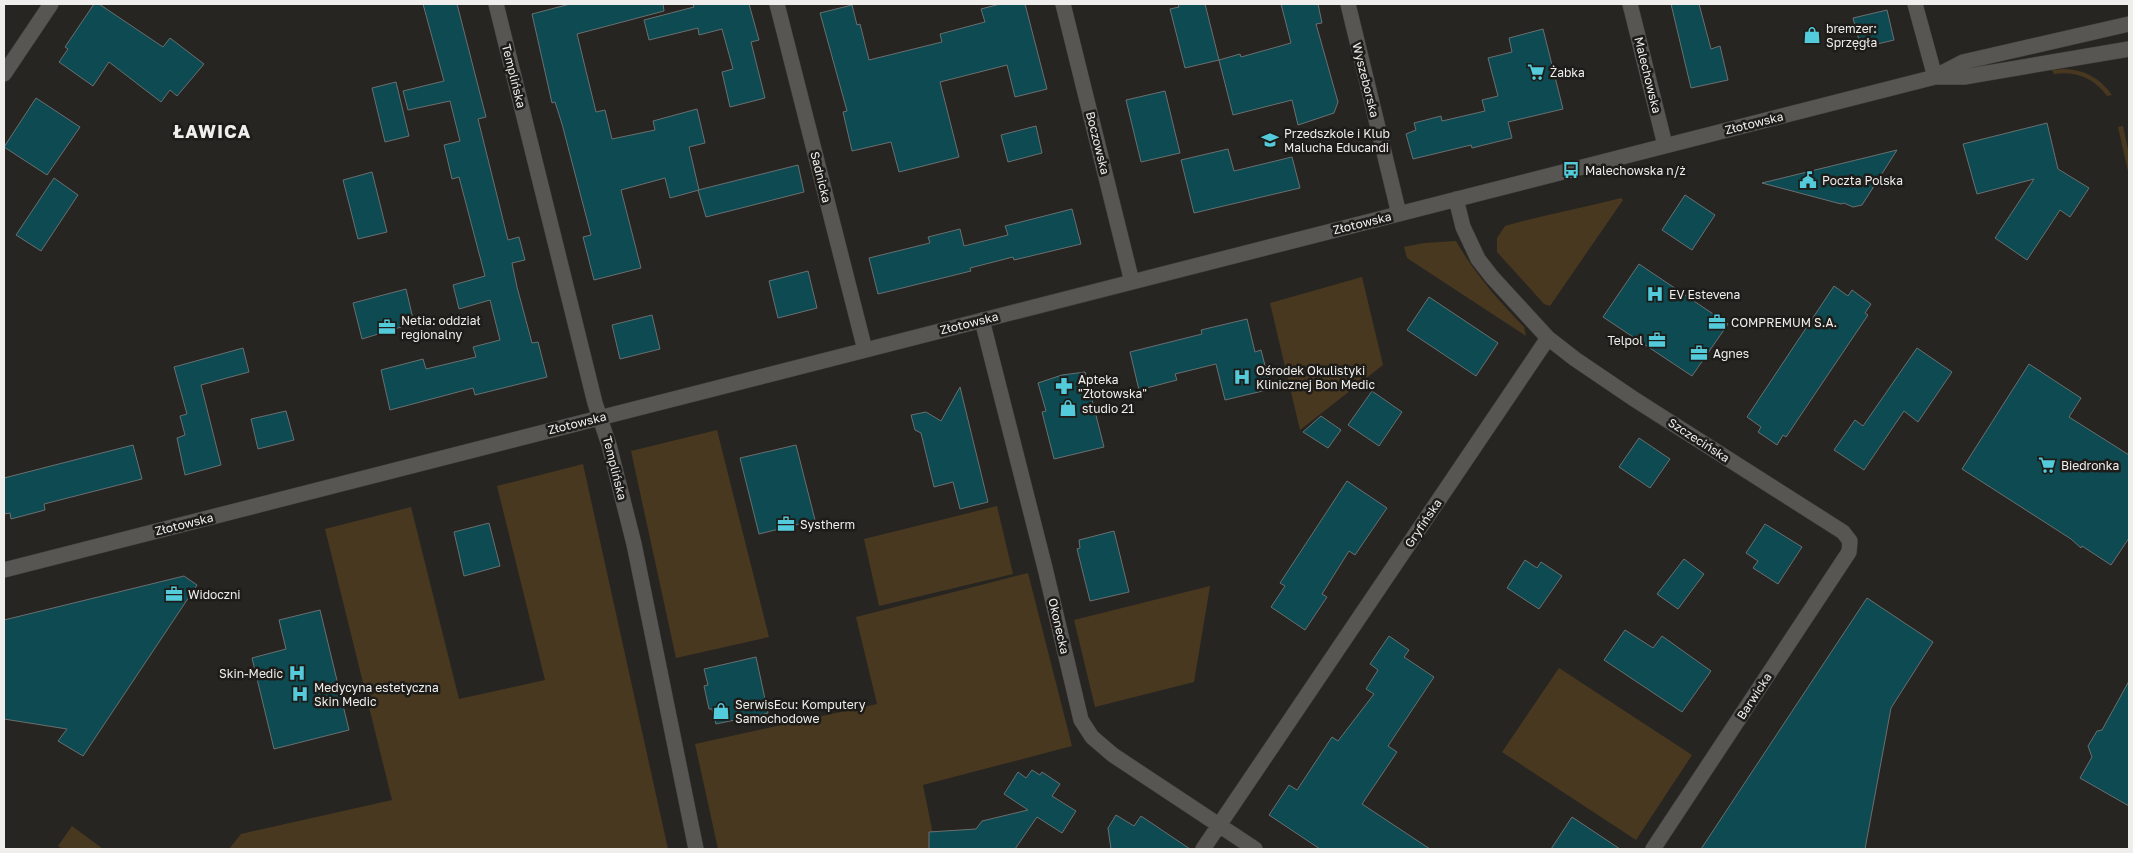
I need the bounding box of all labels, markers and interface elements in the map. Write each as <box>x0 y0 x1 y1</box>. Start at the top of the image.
place label: bremzer: Sprzęgła <box>1826 21 1877 50</box>
shop icon: bremzer: Sprzęgła <box>1802 25 1822 45</box>
street label: Malechowska <box>1631 35 1665 115</box>
street label: Wyszeborska <box>1349 41 1383 119</box>
street label: Templińska <box>499 42 529 110</box>
supermarket icon: Żabka <box>1526 62 1546 82</box>
place label: Żabka <box>1550 65 1585 80</box>
street label: Złotowska <box>1723 109 1785 137</box>
street label: Boczowska <box>1083 110 1113 176</box>
district label: ŁAWICA <box>173 120 251 142</box>
place label: Przedszkole i Klub Malucha Educandi <box>1284 126 1390 155</box>
school or university icon: Przedszkole i Klub Malucha Educandi <box>1260 130 1280 150</box>
street label: Sadnicka <box>807 150 835 204</box>
bus stop icon: Malechowska n/ż <box>1561 160 1581 180</box>
place label: Malechowska n/ż <box>1585 163 1686 178</box>
public building icon: Poczta Polska <box>1798 170 1818 190</box>
place label: Poczta Polska <box>1822 173 1903 188</box>
street label: Złotowska <box>1331 209 1393 237</box>
hospital icon: EV Estevena <box>1645 284 1665 304</box>
place label: EV Estevena <box>1669 287 1740 302</box>
street label: Złotowska <box>938 309 1000 337</box>
office icon: COMPREMUM S.A. <box>1707 312 1727 332</box>
place label: Netia: oddział regionalny <box>401 313 481 342</box>
place label: COMPREMUM S.A. <box>1731 315 1837 330</box>
office icon: Netia: oddział regionalny <box>377 317 397 337</box>
office icon: Telpol <box>1647 330 1667 350</box>
place label: Telpol <box>1607 333 1643 348</box>
office icon: Agnes <box>1689 343 1709 363</box>
place label: Agnes <box>1713 346 1749 361</box>
place label: Ośrodek Okulistyki Klinicznej Bon Medic <box>1256 363 1376 392</box>
hospital icon: Ośrodek Okulistyki Klinicznej Bon Medic <box>1232 367 1252 387</box>
place label: Apteka "Złotowska" <box>1078 372 1147 401</box>
pharmacy icon: Apteka "Złotowska" <box>1054 376 1074 396</box>
shop icon: studio 21 <box>1058 398 1078 418</box>
place label: studio 21 <box>1082 401 1134 416</box>
street label: Złotowska <box>546 409 608 437</box>
street label: Szczecińska <box>1665 415 1733 465</box>
street label: Templińska <box>600 434 630 502</box>
supermarket icon: Biedronka <box>2037 455 2057 475</box>
place label: Biedronka <box>2061 458 2119 473</box>
street label: Gryfińska <box>1401 496 1445 550</box>
street label: Złotowska <box>153 510 215 538</box>
office icon: Systherm <box>776 514 796 534</box>
place label: Systherm <box>800 517 855 532</box>
office icon: Widoczni <box>164 584 184 604</box>
place label: Widoczni <box>188 587 241 602</box>
street label: Okonecka <box>1045 597 1073 655</box>
hospital icon: Skin-Medic <box>287 663 307 683</box>
place label: Skin-Medic <box>219 666 283 681</box>
street label: Barwicka <box>1733 670 1775 722</box>
place label: Medycyna estetyczna Skin Medic <box>314 680 439 709</box>
hospital icon: Medycyna estetyczna Skin Medic <box>290 684 310 704</box>
place label: SerwisEcu: Komputery Samochodowe <box>735 697 866 726</box>
shop icon: SerwisEcu: Komputery Samochodowe <box>711 701 731 721</box>

